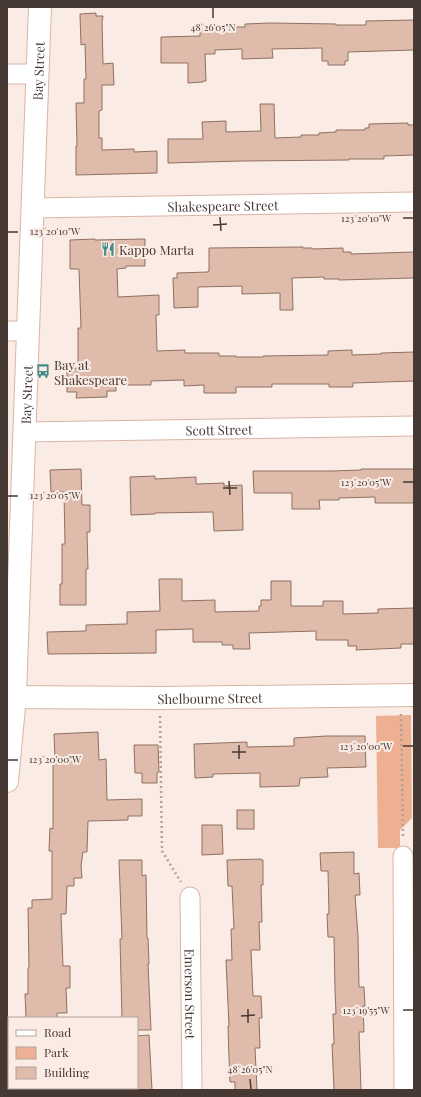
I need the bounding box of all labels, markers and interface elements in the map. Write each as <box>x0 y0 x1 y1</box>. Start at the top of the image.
text: 48°26'05"N <box>190 20 236 34</box>
street label: Bay Street <box>28 41 47 101</box>
street label: Shakespeare Street <box>167 196 279 214</box>
text: 123°20'10"W <box>341 211 392 225</box>
text: 123°20'10"W <box>30 224 81 238</box>
restaurant icon: Kappo Marta <box>100 241 116 257</box>
place label: Kappo Marta <box>119 241 195 258</box>
place label: Bay at Shakespeare <box>54 356 127 388</box>
bus stop icon: Bay at Shakespeare <box>35 363 51 379</box>
street label: Bay Street <box>16 364 35 424</box>
street label: Scott Street <box>185 420 253 438</box>
text: 123°20'05"W <box>341 475 392 489</box>
text: 123°20'05"W <box>30 488 81 502</box>
street label: Shelbourne Street <box>157 688 263 707</box>
text: 123°20'00"W <box>340 739 393 753</box>
text: 123°20'00"W <box>29 752 82 766</box>
street label: Emerson Street <box>182 949 200 1040</box>
text: 123°19'55"W <box>343 1003 390 1017</box>
legend <box>8 1017 138 1089</box>
text: Road <box>44 1024 71 1040</box>
text: Park <box>44 1044 69 1060</box>
text: 48°26'05"N <box>227 1062 273 1076</box>
text: Building <box>44 1064 90 1080</box>

